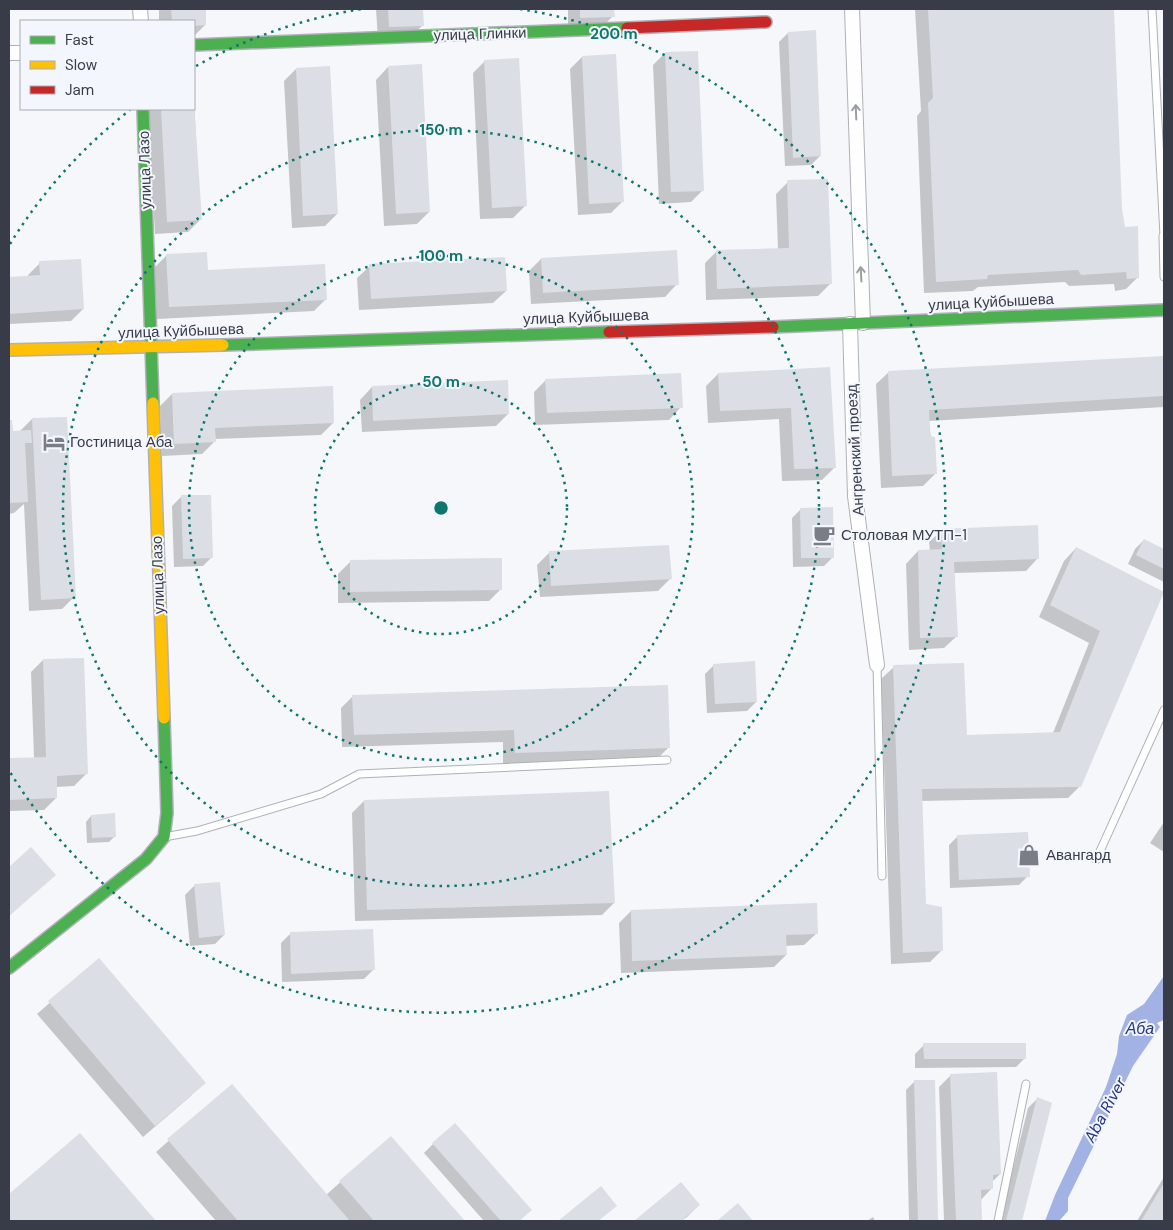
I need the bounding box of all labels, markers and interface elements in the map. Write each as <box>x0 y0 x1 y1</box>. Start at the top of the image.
legend <box>20 20 195 110</box>
street label: улица Глинки <box>433 22 527 46</box>
text: 200 m <box>590 24 638 44</box>
text: Fast <box>65 30 94 50</box>
text: Slow <box>65 55 98 75</box>
text: Jam <box>65 80 94 100</box>
one-way arrow <box>851 104 860 120</box>
text: 150 m <box>420 120 463 140</box>
street label: улица Лазо <box>134 131 156 209</box>
text: 100 m <box>419 246 463 266</box>
one-way arrow <box>856 267 866 283</box>
street label: улица Куйбышева <box>928 289 1055 315</box>
street label: улица Куйбышева <box>523 305 650 329</box>
street label: улица Куйбышева <box>118 319 245 343</box>
text: 50 m <box>422 372 460 392</box>
street label: Ангренский проезд <box>842 383 868 516</box>
hotel icon: Гостиница Аба <box>41 429 67 455</box>
place label: Гостиница Аба <box>70 432 173 452</box>
centre of rings <box>432 499 450 517</box>
cafe icon: Столовая МУТП-1 <box>811 522 837 548</box>
place label: Столовая МУТП-1 <box>841 525 967 545</box>
street label: улица Лазо <box>147 536 169 614</box>
shop icon: Авангард <box>1016 842 1042 868</box>
place label: Авангард <box>1046 845 1111 865</box>
water label: Аба <box>1125 1018 1154 1039</box>
water label: Aba River <box>1079 1073 1131 1147</box>

